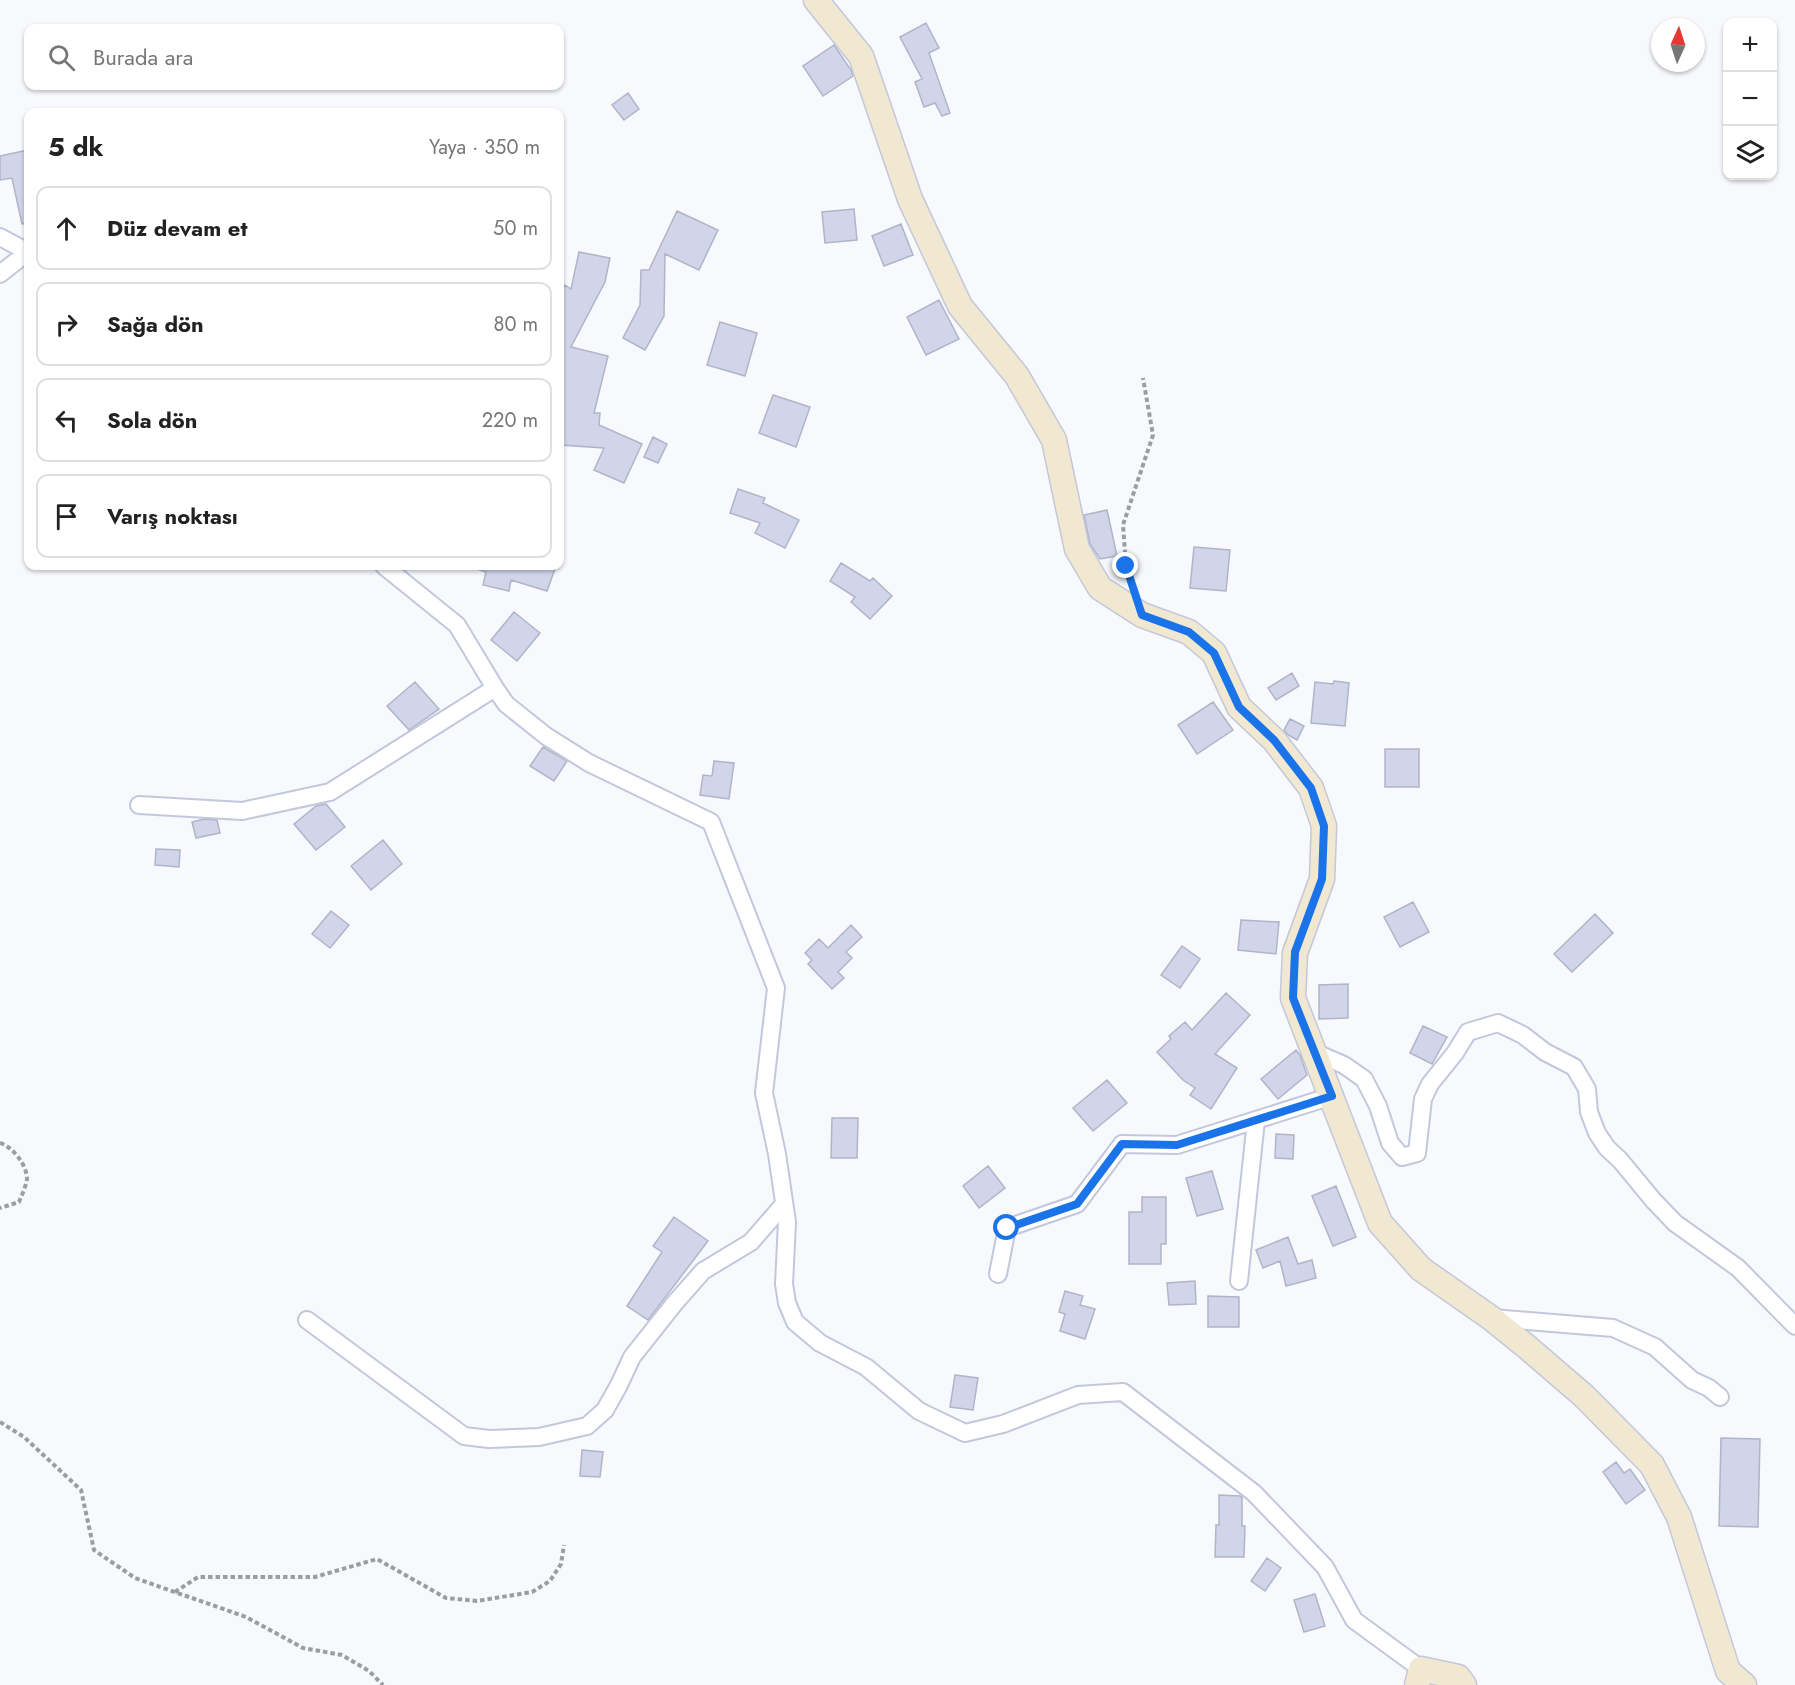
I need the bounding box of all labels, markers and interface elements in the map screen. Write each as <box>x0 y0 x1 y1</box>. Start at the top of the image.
north arrow <box>1651 18 1705 72</box>
map controls <box>1723 18 1777 180</box>
button: + <box>1723 18 1777 72</box>
search box <box>24 24 564 90</box>
icon: search <box>45 41 78 74</box>
text: Burada ara <box>93 41 193 73</box>
button: − <box>1723 72 1777 126</box>
button: layers <box>1723 126 1777 180</box>
text: 5 dk <box>48 128 104 166</box>
text: Yaya · 350 m <box>429 133 540 162</box>
icon: ahead <box>50 212 83 245</box>
text: Düz devam et <box>107 212 247 244</box>
text: 50 m <box>493 214 538 243</box>
icon: right <box>50 308 83 341</box>
text: Sağa dön <box>107 308 204 340</box>
text: 80 m <box>493 310 538 339</box>
icon: left <box>50 404 83 437</box>
text: Sola dön <box>107 404 197 436</box>
text: 220 m <box>482 406 538 435</box>
icon: arrive <box>50 500 83 533</box>
text: Varış noktası <box>107 500 238 532</box>
route end <box>1112 552 1138 578</box>
route start <box>993 1214 1019 1240</box>

